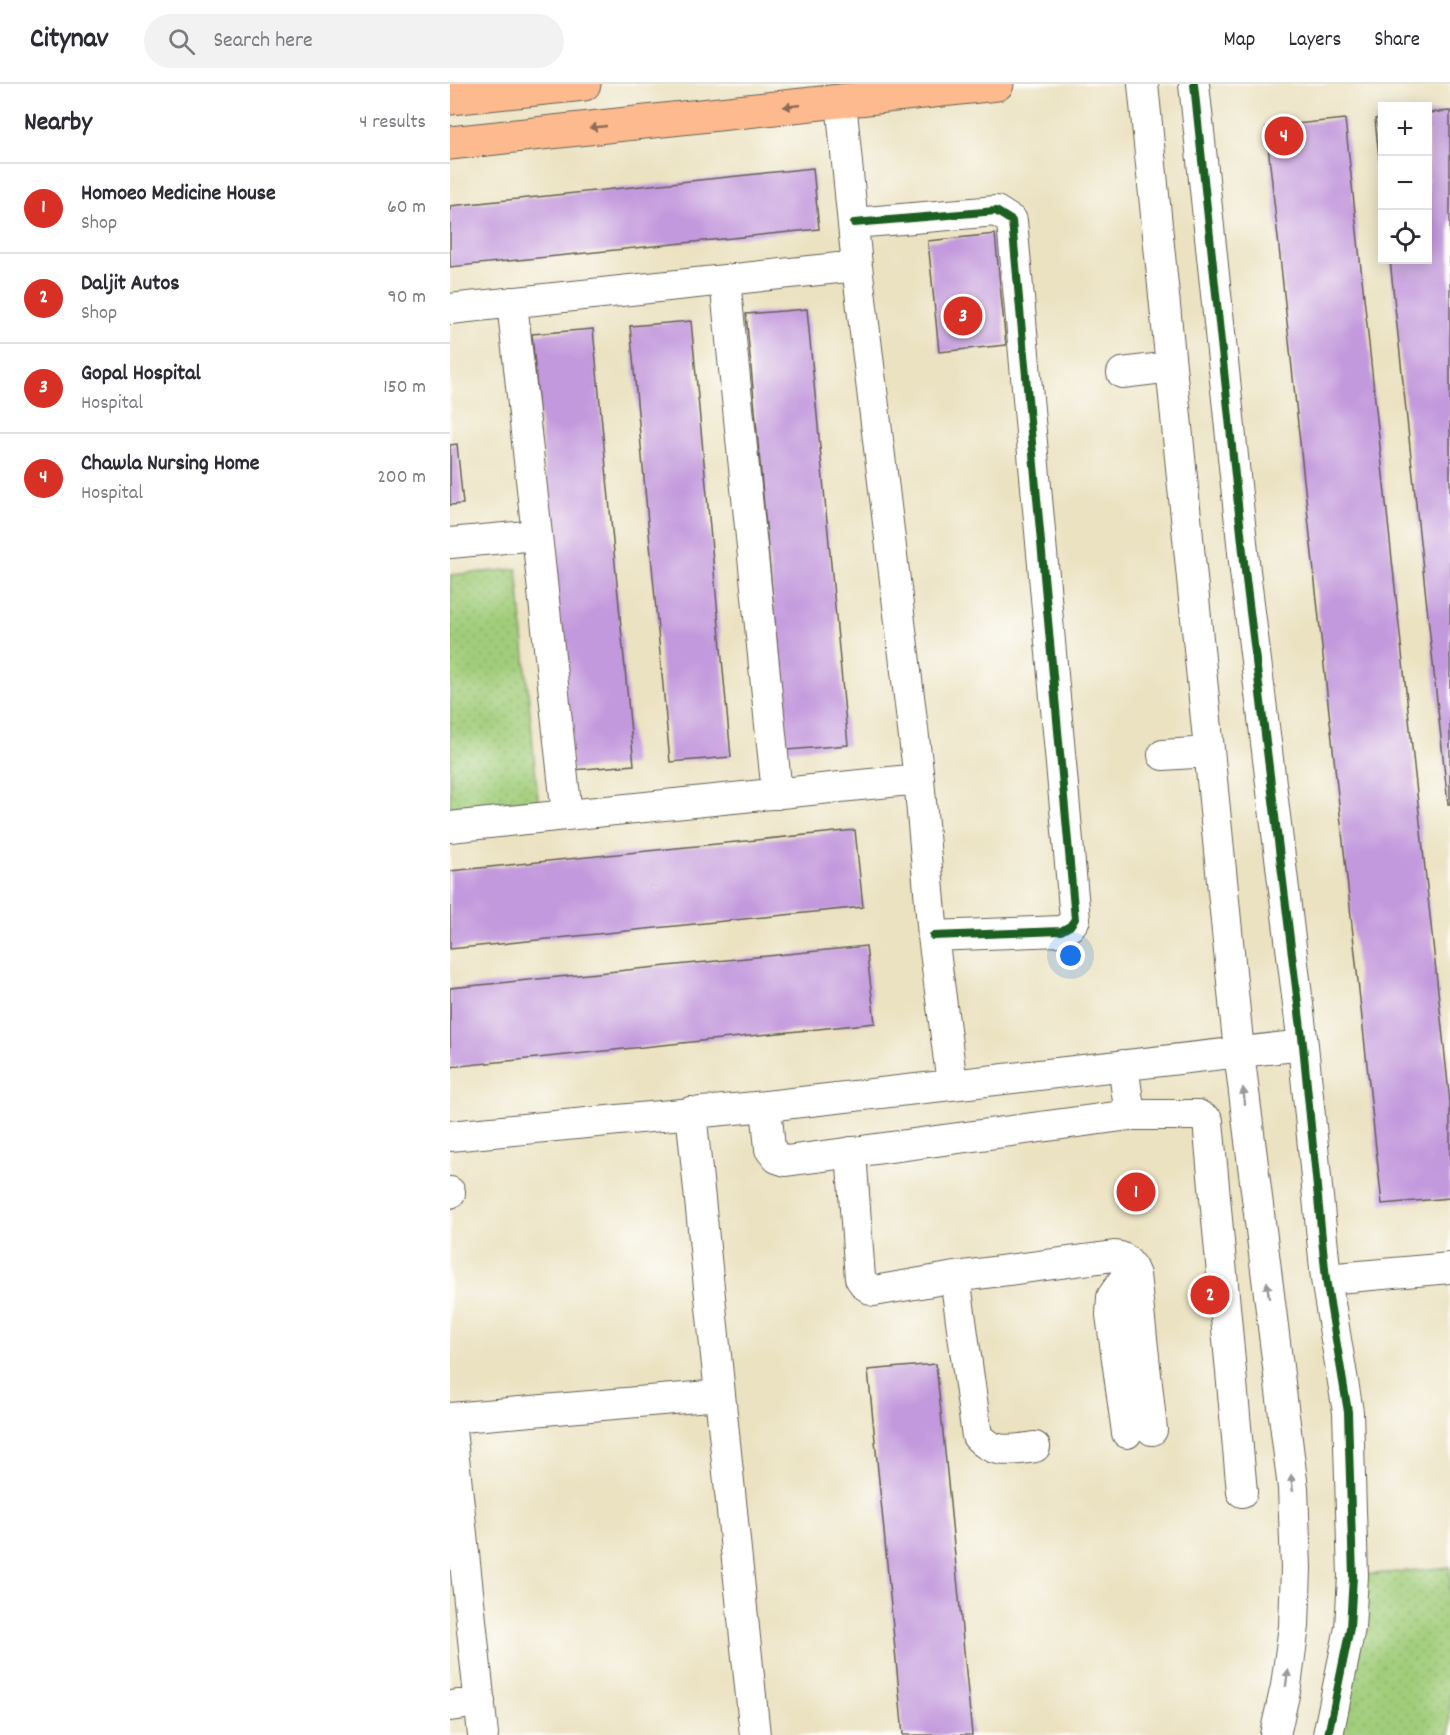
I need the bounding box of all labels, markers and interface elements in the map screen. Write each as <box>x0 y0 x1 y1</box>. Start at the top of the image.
search box <box>144 14 564 68</box>
text: Citynav <box>30 21 108 61</box>
icon: search <box>165 25 198 58</box>
text: Search here <box>213 26 313 57</box>
text: Map <box>1224 26 1255 56</box>
text: Layers <box>1288 26 1341 56</box>
text: Share <box>1374 26 1420 56</box>
one-way arrow <box>783 101 802 111</box>
map controls <box>1378 102 1432 264</box>
button: + <box>1378 102 1432 156</box>
text: Nearby <box>24 105 92 142</box>
text: 4 results <box>359 109 426 137</box>
pin: 4 <box>1264 113 1304 158</box>
one-way arrow <box>589 122 608 132</box>
button: − <box>1378 156 1432 210</box>
text: Homoeo Medicine House <box>81 179 276 210</box>
text: 1 <box>41 194 46 222</box>
text: 60 m <box>387 194 426 222</box>
text: Shop <box>81 210 117 238</box>
button: locate <box>1378 210 1432 264</box>
text: Daljit Autos <box>81 269 180 300</box>
text: 2 <box>39 284 48 312</box>
text: 90 m <box>388 284 426 312</box>
pin: 3 <box>944 294 982 338</box>
text: Shop <box>81 300 117 328</box>
text: Gopal Hospital <box>81 359 201 390</box>
text: 3 <box>39 374 48 402</box>
text: 150 m <box>383 374 426 402</box>
text: Hospital <box>81 390 143 418</box>
text: Chawla Nursing Home <box>81 449 260 480</box>
text: 4 <box>39 464 48 492</box>
text: 200 m <box>377 464 426 492</box>
text: Hospital <box>81 480 143 508</box>
your location <box>1056 941 1085 970</box>
one-way arrow <box>1240 1087 1249 1106</box>
pin: 1 <box>1116 1170 1156 1214</box>
pin: 2 <box>1190 1272 1230 1318</box>
one-way arrow <box>1264 1280 1273 1299</box>
one-way arrow <box>1287 1474 1297 1493</box>
one-way arrow <box>1282 1668 1291 1687</box>

